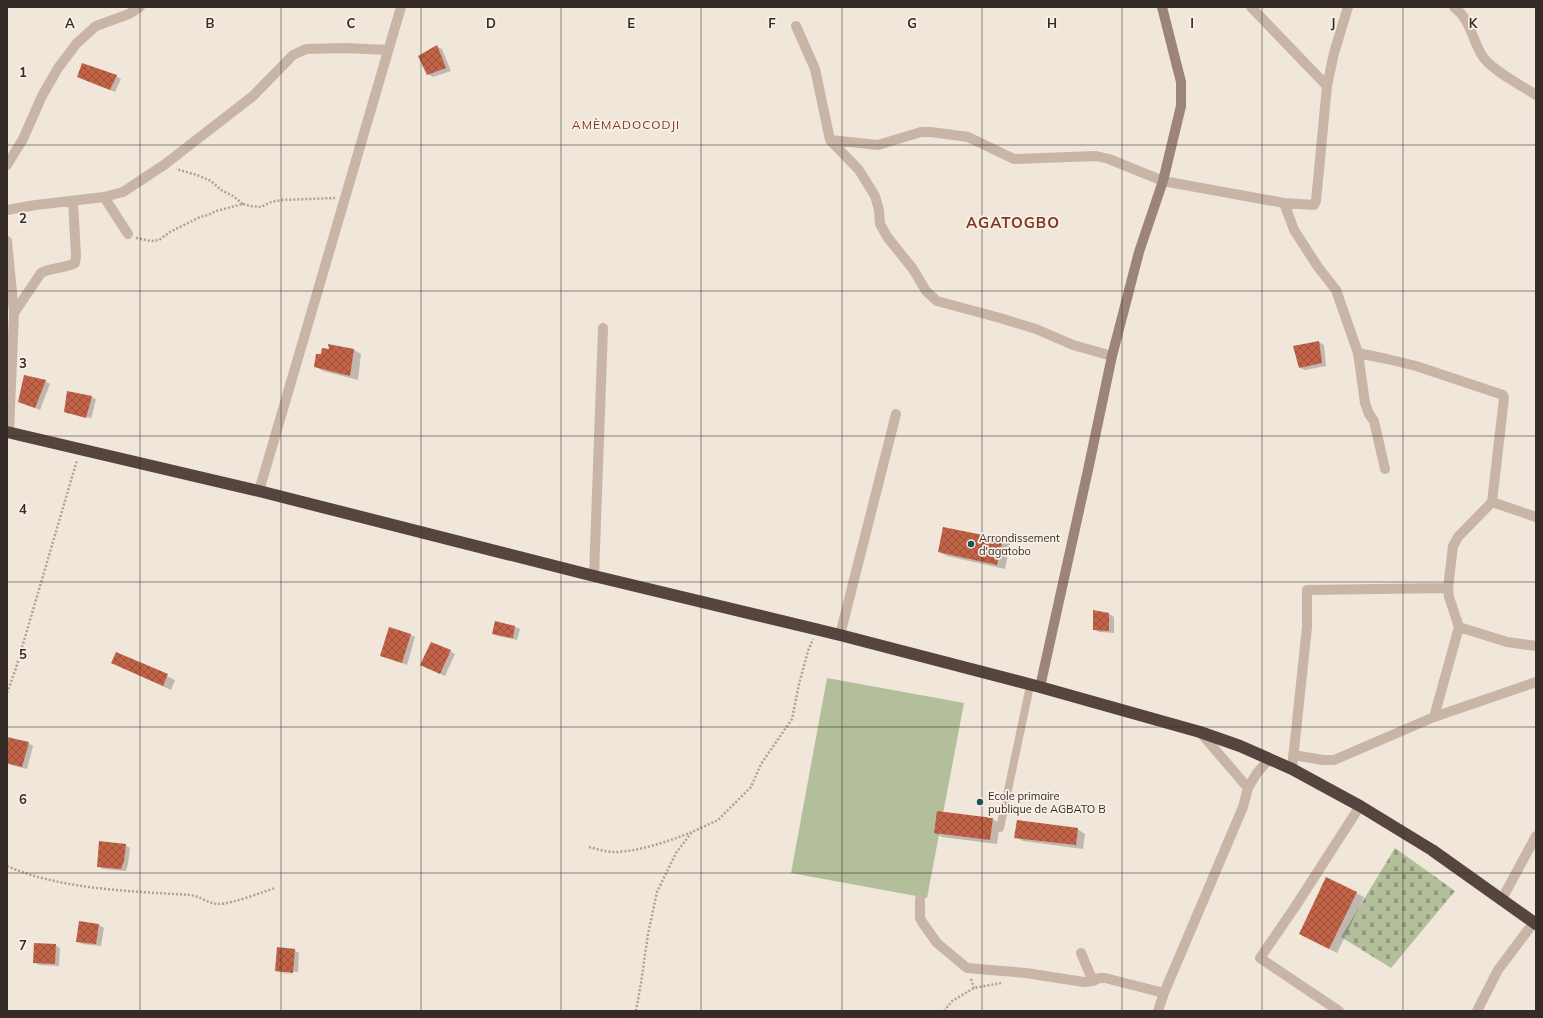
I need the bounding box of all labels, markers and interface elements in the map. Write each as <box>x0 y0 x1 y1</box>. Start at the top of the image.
text: A <box>65 15 75 31</box>
text: B <box>206 15 215 31</box>
text: C <box>347 15 356 31</box>
text: D <box>486 15 496 31</box>
text: E <box>627 15 635 31</box>
text: F <box>768 15 776 31</box>
text: G <box>907 15 917 31</box>
text: H <box>1047 15 1057 31</box>
text: I <box>1190 15 1194 31</box>
text: J <box>1331 15 1335 31</box>
text: K <box>1469 15 1479 31</box>
text: 1 <box>19 64 27 80</box>
district label: AMÈMADOCODJI <box>572 117 680 132</box>
text: 2 <box>19 210 27 226</box>
district label: AGATOGBO <box>966 213 1060 232</box>
text: 3 <box>19 355 27 371</box>
text: 4 <box>19 501 27 517</box>
place label: Arrondissement d'agatobo <box>979 531 1060 558</box>
marker: Arrondissement d'agatobo <box>966 539 976 549</box>
text: 5 <box>19 646 27 662</box>
place label: Ecole primaire publique de AGBATO B <box>988 789 1106 816</box>
text: 6 <box>19 791 27 807</box>
marker: Ecole primaire publique de AGBATO B <box>975 797 985 807</box>
text: 7 <box>19 937 27 953</box>

